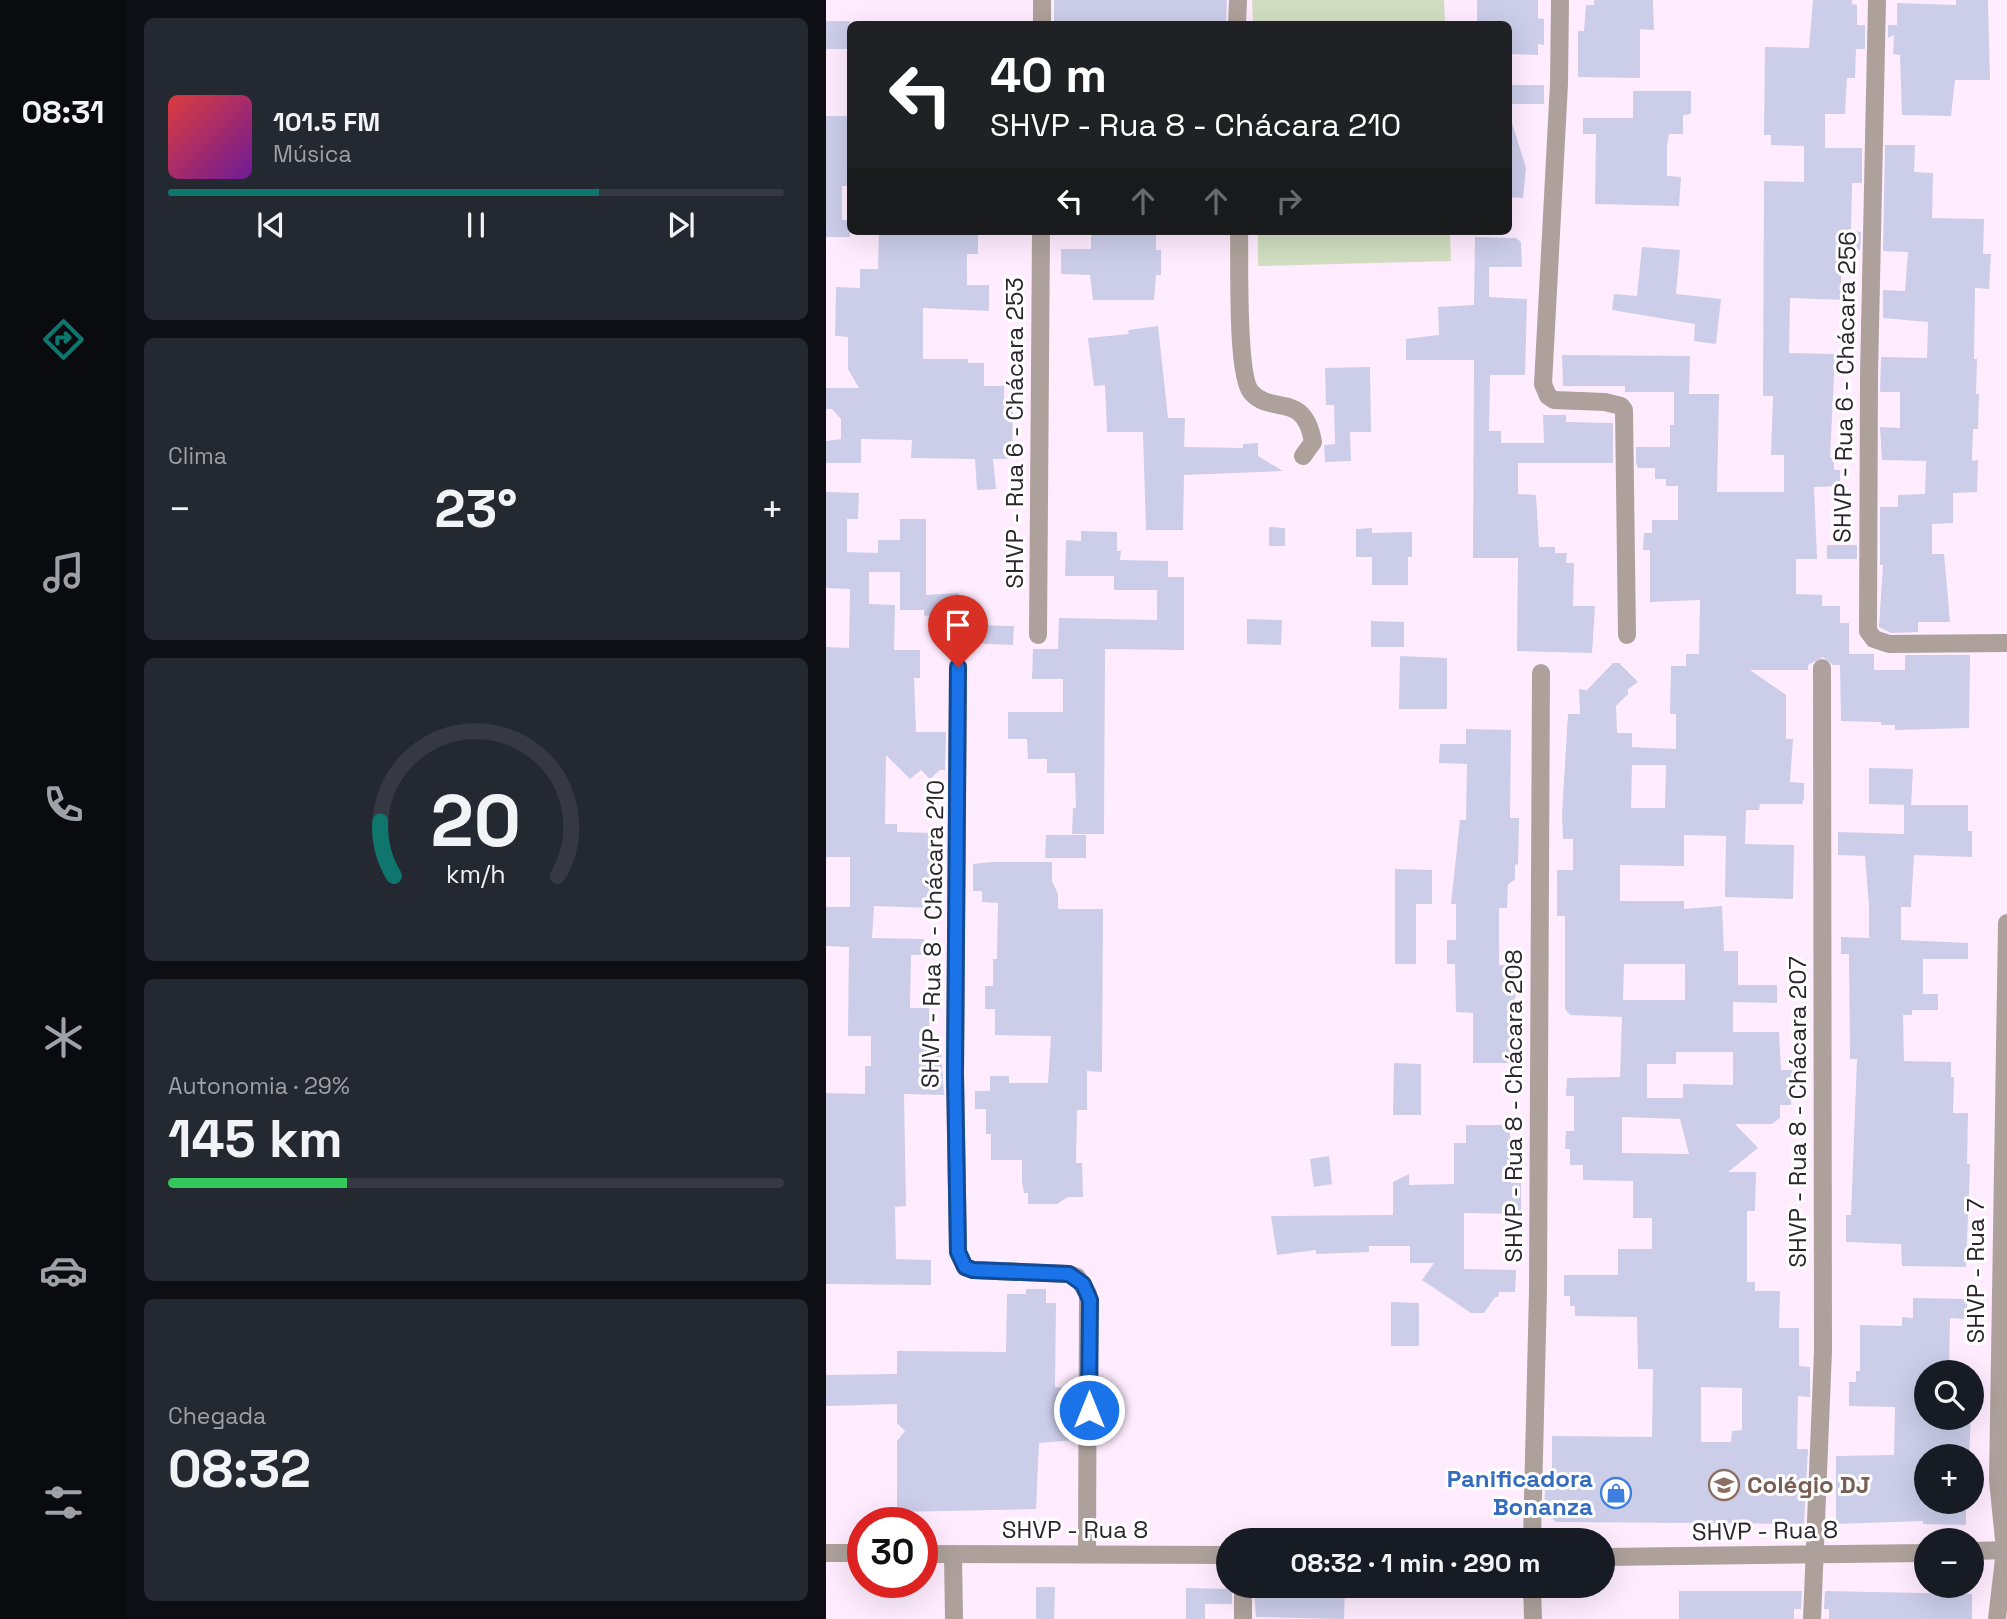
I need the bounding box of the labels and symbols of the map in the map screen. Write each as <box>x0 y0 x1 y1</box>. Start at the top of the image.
street label: SHVP - Rua 6 - Chácara 256 <box>1826 231 1863 543</box>
street label: SHVP - Rua 6 - Chácara 253 <box>999 277 1030 589</box>
pin <box>928 595 988 667</box>
street label: SHVP - Rua 8 - Chácara 210 <box>914 780 951 1088</box>
street label: SHVP - Rua 8 - Chácara 208 <box>1498 949 1529 1263</box>
street label: SHVP - Rua 8 - Chácara 207 <box>1782 956 1813 1268</box>
street label: SHVP - Rua 7 <box>1960 1199 1991 1343</box>
position arrow <box>1052 1373 1126 1447</box>
place label: Panificadora Bonanza <box>1447 1463 1593 1522</box>
school or university icon: Colégio DJ <box>1707 1468 1741 1502</box>
place label: Colégio DJ <box>1747 1469 1870 1500</box>
shop icon: Panificadora Bonanza <box>1599 1476 1633 1510</box>
speed limit sign: 30 <box>847 1507 938 1598</box>
street label: SHVP - Rua 8 <box>1002 1514 1148 1545</box>
street label: SHVP - Rua 8 <box>1692 1514 1838 1547</box>

